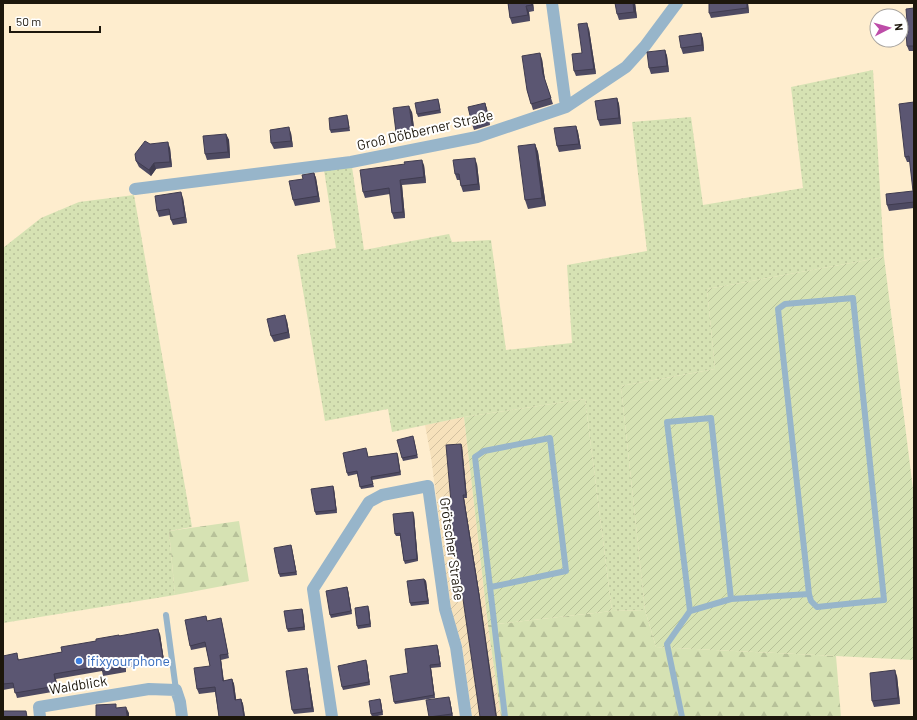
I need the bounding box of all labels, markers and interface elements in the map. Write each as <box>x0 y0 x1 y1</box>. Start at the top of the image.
scale bar <box>10 8 100 34</box>
north arrow <box>869 8 909 48</box>
text: 50 m <box>16 14 41 28</box>
text: N <box>893 23 906 31</box>
street label: Groß Döbberner Straße <box>355 106 495 153</box>
street label: Grötscher Straße <box>437 496 468 601</box>
place label: ifixyourphone <box>87 652 170 669</box>
marker: ifixyourphone <box>74 656 84 666</box>
street label: Waldblick <box>48 672 108 697</box>

